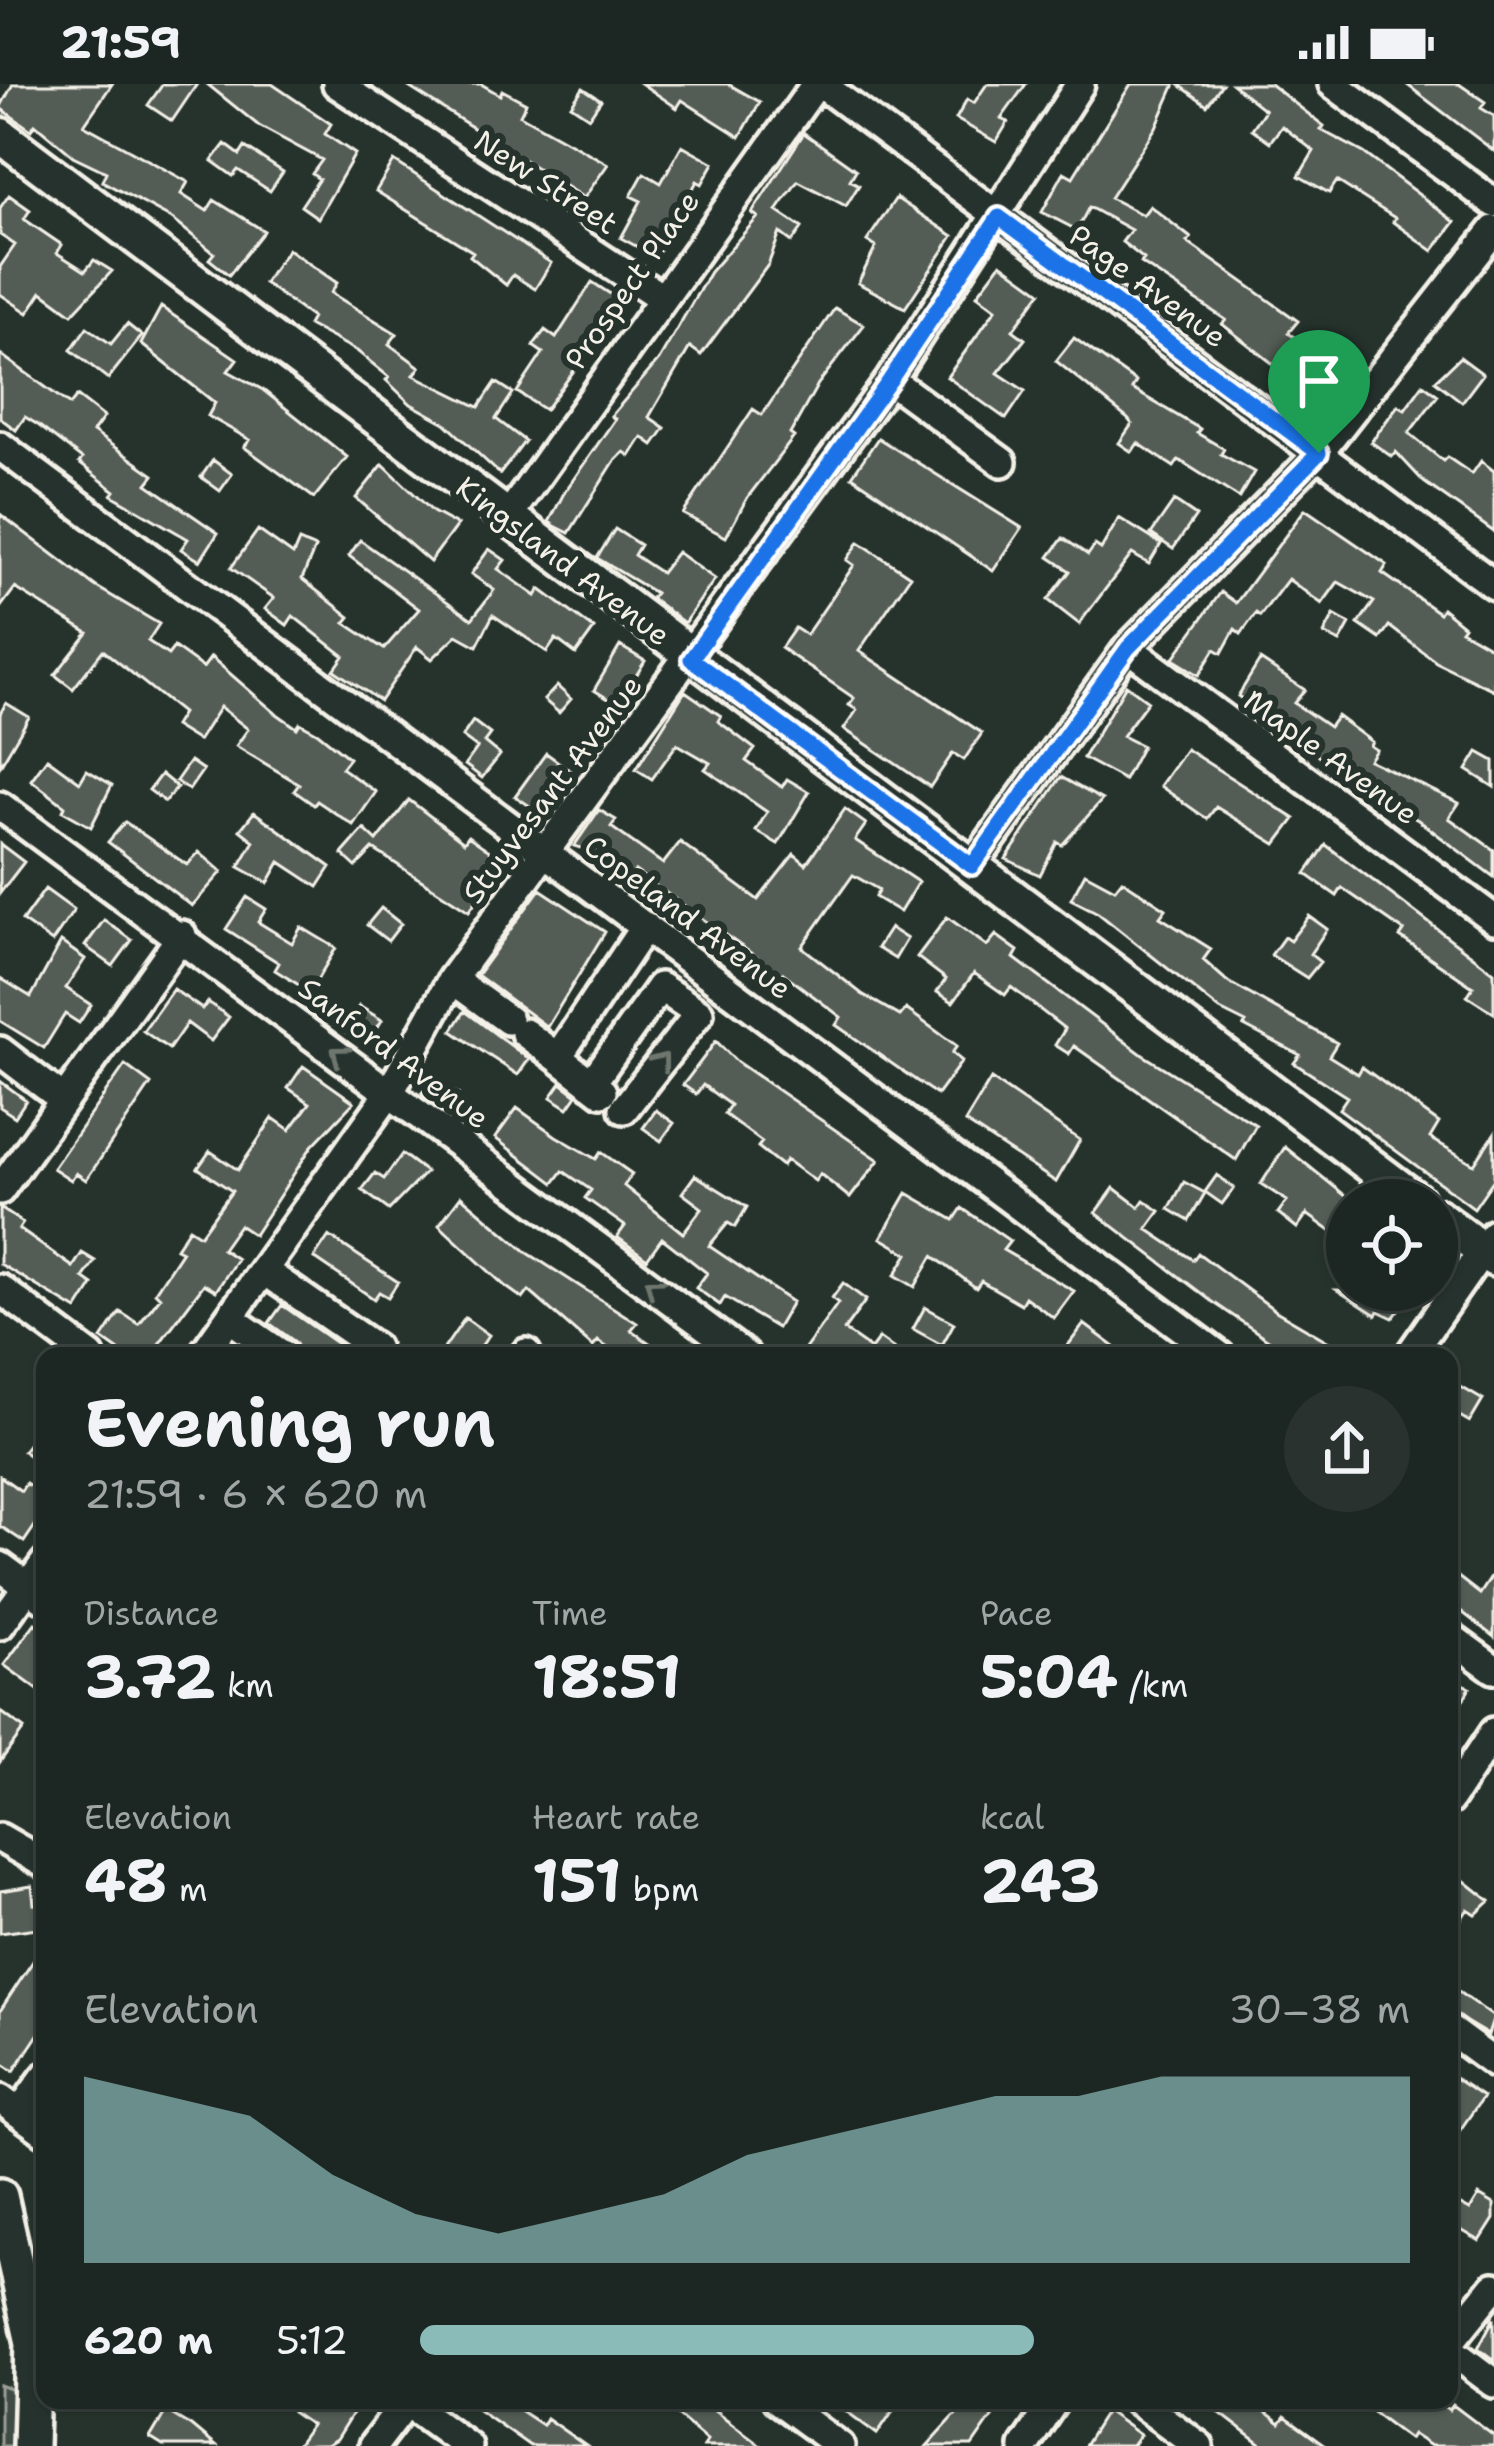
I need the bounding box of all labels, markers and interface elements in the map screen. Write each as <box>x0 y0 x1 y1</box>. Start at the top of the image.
text: 21:59 <box>60 12 181 72</box>
street label: New Street <box>466 120 626 244</box>
street label: Prospect Place <box>555 182 709 378</box>
street label: Page Avenue <box>1061 215 1235 357</box>
pin <box>1268 330 1370 453</box>
icon: arrive <box>1286 348 1352 414</box>
street label: Kingsland Avenue <box>447 467 679 655</box>
street label: Stuyvesant Avenue <box>453 667 651 911</box>
street label: Maple Avenue <box>1236 680 1426 834</box>
street label: Copeland Avenue <box>576 825 800 1009</box>
street label: Sanford Avenue <box>290 968 498 1138</box>
one-way arrow <box>331 1047 353 1068</box>
one-way arrow <box>647 1053 668 1075</box>
map controls <box>1326 1179 1458 1311</box>
button: locate <box>1326 1179 1458 1311</box>
one-way arrow <box>644 1279 666 1301</box>
text: Evening run <box>84 1379 495 1467</box>
button: share <box>1284 1386 1410 1512</box>
text: 21:59 · 6 × 620 m <box>84 1468 427 1520</box>
text: Distance <box>84 1591 219 1636</box>
text: Time <box>532 1591 608 1636</box>
text: Pace <box>980 1591 1053 1636</box>
text: 3.72 <box>84 1636 216 1716</box>
text: 18:51 <box>532 1636 681 1716</box>
text: 5:04 <box>980 1636 1118 1716</box>
text: km <box>216 1663 274 1708</box>
text: /km <box>1118 1663 1188 1708</box>
text: Elevation <box>84 1795 232 1840</box>
text: Heart rate <box>532 1795 700 1840</box>
text: kcal <box>980 1795 1044 1840</box>
text: 48 <box>84 1840 168 1920</box>
text: 151 <box>532 1840 622 1920</box>
text: 243 <box>980 1840 1101 1920</box>
text: m <box>168 1867 207 1912</box>
text: bpm <box>622 1867 699 1912</box>
text: Elevation <box>84 1983 259 2035</box>
text: 30–38 m <box>1228 1983 1410 2035</box>
text: 620 m <box>84 2314 213 2366</box>
text: 5:12 <box>276 2314 348 2366</box>

